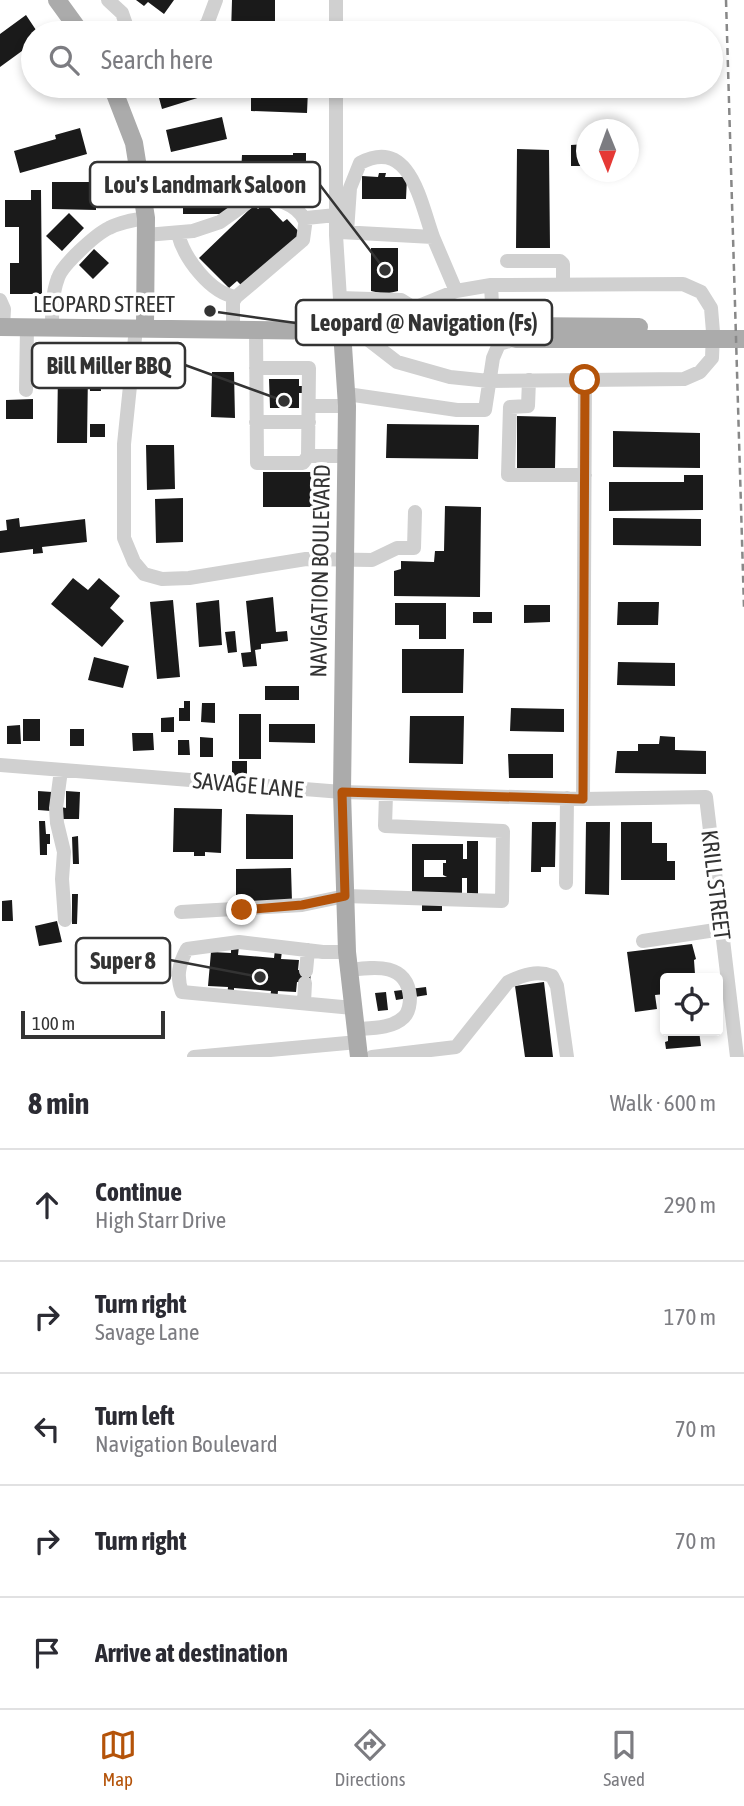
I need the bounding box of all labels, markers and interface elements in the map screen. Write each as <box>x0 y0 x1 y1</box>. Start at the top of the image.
search box <box>21 21 723 98</box>
icon: search <box>45 41 83 79</box>
text: Search here <box>101 45 213 75</box>
north arrow <box>576 119 639 182</box>
callout: Lou's Landmark Saloon <box>90 162 320 207</box>
text: Lou's Landmark Saloon <box>104 171 306 198</box>
street label: LEOPARD STREET <box>33 291 175 317</box>
callout: Leopard @ Navigation (Fs) <box>296 300 552 345</box>
text: Leopard @ Navigation (Fs) <box>310 309 538 336</box>
callout: Bill Miller BBQ <box>32 343 185 388</box>
text: Bill Miller BBQ <box>46 352 172 379</box>
route start <box>569 364 600 395</box>
street label: NAVIGATION BOULEVARD <box>305 464 335 678</box>
street label: SAVAGE LANE <box>191 767 305 803</box>
street label: KRILL STREET <box>696 829 736 941</box>
route end <box>226 894 257 925</box>
callout: Super 8 <box>76 938 170 983</box>
text: Super 8 <box>90 947 156 974</box>
map controls <box>660 973 723 1036</box>
button: locate <box>660 973 723 1036</box>
scale bar <box>21 1008 164 1040</box>
text: 100 m <box>32 1012 75 1034</box>
text: 8 min <box>28 1086 89 1120</box>
text: Walk · 600 m <box>610 1090 716 1116</box>
text: Continue <box>95 1177 182 1207</box>
icon: ahead <box>28 1186 66 1224</box>
text: 290 m <box>664 1192 716 1218</box>
text: High Starr Drive <box>95 1207 226 1233</box>
text: Turn right <box>95 1289 186 1319</box>
icon: right <box>28 1298 66 1336</box>
text: 170 m <box>664 1304 716 1330</box>
text: Savage Lane <box>95 1319 200 1345</box>
text: Turn left <box>95 1401 175 1431</box>
icon: left <box>28 1410 66 1448</box>
text: 70 m <box>675 1416 716 1442</box>
text: Navigation Boulevard <box>95 1431 278 1457</box>
icon: right <box>28 1522 66 1560</box>
text: Turn right <box>95 1526 186 1556</box>
text: 70 m <box>675 1528 716 1554</box>
icon: arrive <box>28 1634 66 1672</box>
text: Arrive at destination <box>95 1638 288 1668</box>
tab: Map <box>99 1726 137 1790</box>
tab: Directions <box>335 1726 405 1790</box>
tab: Saved <box>603 1726 645 1790</box>

